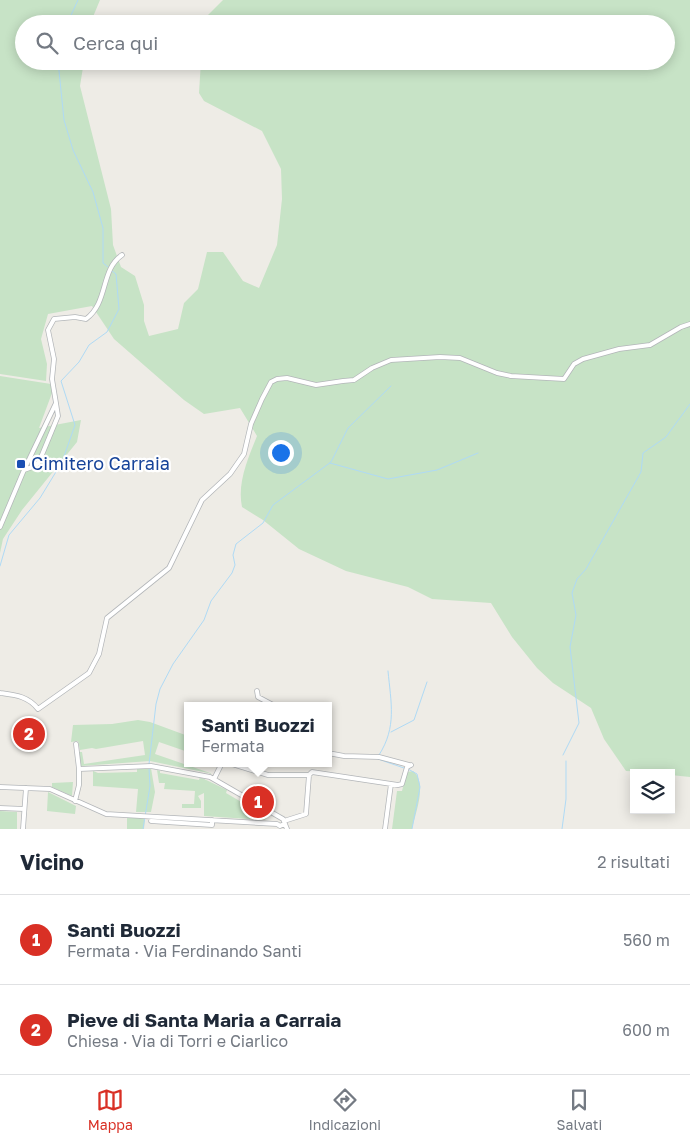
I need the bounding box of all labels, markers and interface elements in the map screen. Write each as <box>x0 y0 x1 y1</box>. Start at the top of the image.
search box <box>15 15 675 70</box>
icon: search <box>33 29 61 57</box>
text: Cerca qui <box>73 31 158 54</box>
your location <box>268 440 294 466</box>
place label: Cimitero Carraia <box>31 452 170 474</box>
marker: Cimitero Carraia <box>15 458 27 470</box>
popup <box>184 702 332 767</box>
text: Santi Buozzi <box>201 713 315 736</box>
pin: 2 <box>13 715 45 753</box>
text: Fermata <box>201 736 265 756</box>
map controls <box>630 769 675 814</box>
button: layers <box>630 769 675 814</box>
pin: 1 <box>242 783 274 821</box>
text: Vicino <box>20 849 84 875</box>
text: 2 risultati <box>597 852 670 872</box>
text: Santi Buozzi <box>67 918 181 941</box>
text: 1 <box>32 930 40 950</box>
text: 560 m <box>623 930 670 950</box>
text: Fermata · Via Ferdinando Santi <box>67 941 302 961</box>
text: Pieve di Santa Maria a Carraia <box>67 1008 341 1031</box>
text: 2 <box>31 1020 41 1040</box>
text: 600 m <box>622 1020 670 1040</box>
text: Chiesa · Via di Torri e Ciarlico <box>67 1031 288 1051</box>
tab: Mappa <box>88 1086 133 1133</box>
tab: Indicazioni <box>308 1086 381 1133</box>
tab: Salvati <box>557 1086 602 1133</box>

